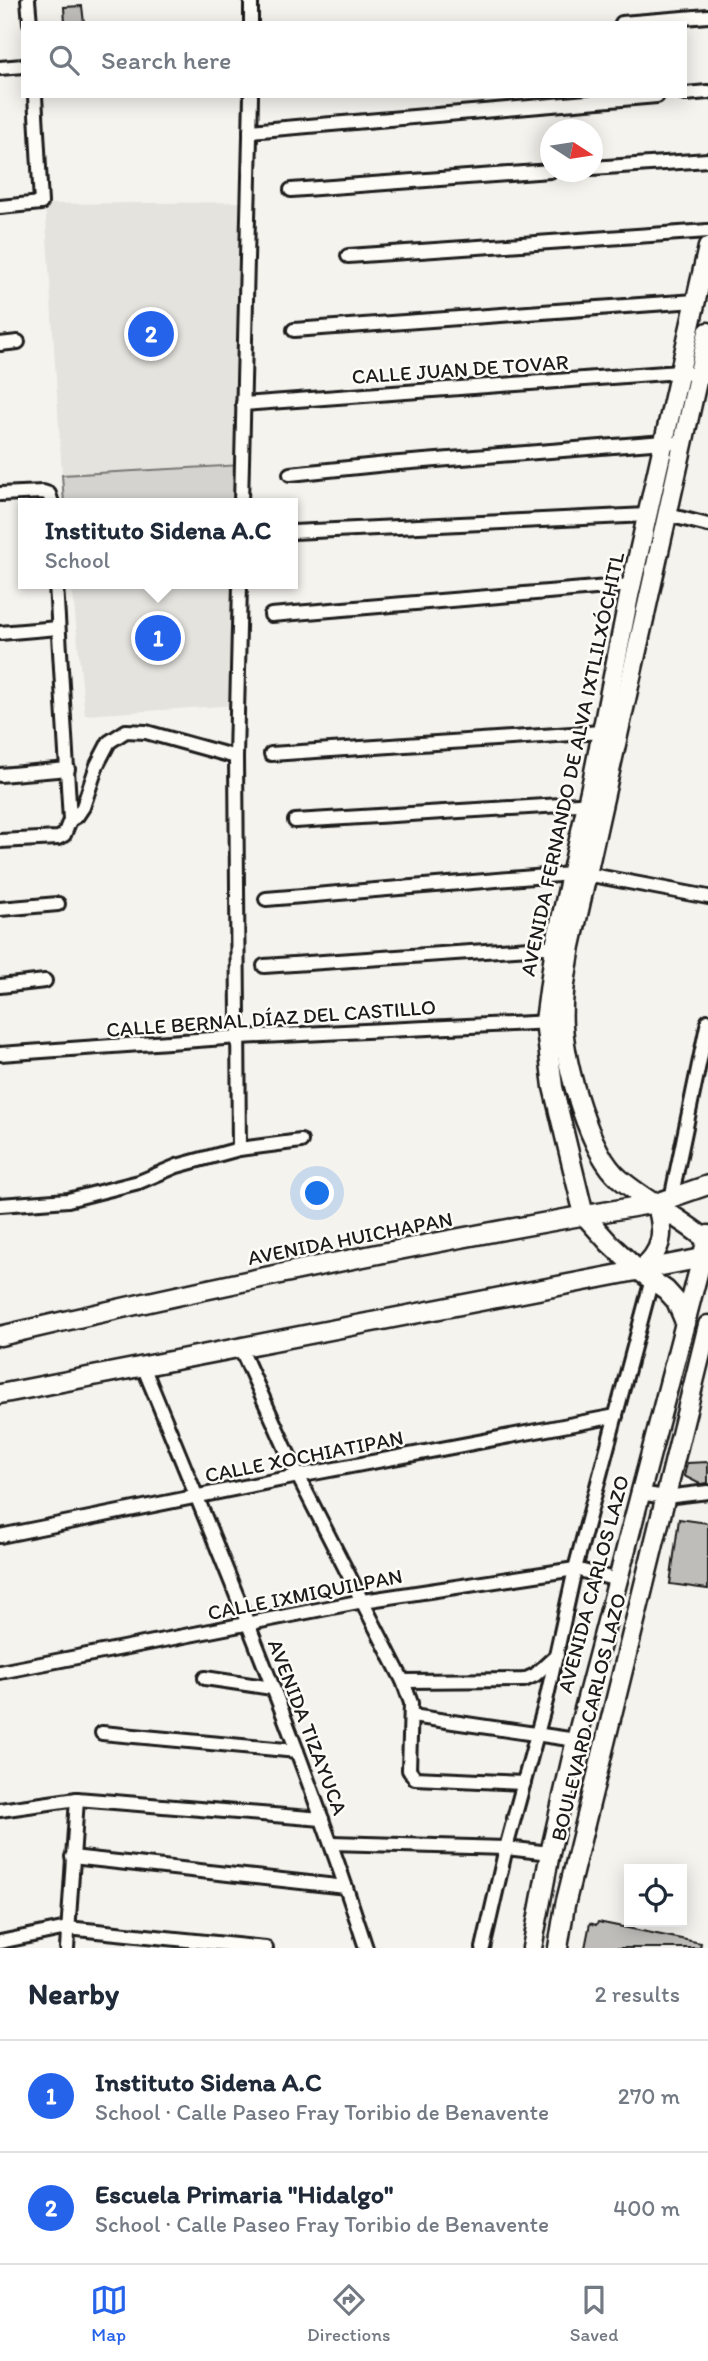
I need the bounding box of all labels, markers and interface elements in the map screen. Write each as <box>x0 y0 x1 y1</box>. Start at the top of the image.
search box <box>21 21 687 98</box>
icon: search <box>45 41 83 79</box>
text: Search here <box>101 44 231 76</box>
north arrow <box>540 119 603 182</box>
pin: 2 <box>128 308 174 360</box>
street label: CALLE JUAN DE TOVAR <box>351 349 569 389</box>
popup <box>18 498 298 589</box>
text: Instituto Sidena A.C <box>45 514 271 546</box>
text: School <box>45 546 110 574</box>
street label: AVENIDA FERNANDO DE ALVA IXTLILXÓCHITL <box>515 549 629 978</box>
pin: 1 <box>135 612 181 664</box>
street label: CALLE BERNAL DÍAZ DEL CASTILLO <box>105 994 437 1042</box>
your location <box>300 1176 334 1210</box>
street label: AVENIDA HUICHAPAN <box>245 1206 455 1270</box>
street label: CALLE XOCHIATIPAN <box>203 1424 405 1488</box>
street label: AVENIDA CARLOS LAZO <box>552 1472 634 1696</box>
street label: CALLE IXMIQUILPAN <box>206 1563 404 1625</box>
street label: BOULEVARD CARLOS LAZO <box>545 1590 631 1844</box>
street label: AVENIDA TIZAYUCA <box>263 1636 353 1819</box>
map controls <box>624 1864 687 1927</box>
button: locate <box>624 1864 687 1927</box>
text: Nearby <box>28 1975 119 2012</box>
text: 2 results <box>594 1980 680 2008</box>
text: Instituto Sidena A.C <box>95 2066 322 2098</box>
text: 1 <box>46 2082 56 2110</box>
text: 270 m <box>618 2082 680 2110</box>
text: School · Calle Paseo Fray Toribio de Benavente <box>95 2098 549 2126</box>
text: Escuela Primaria "Hidalgo" <box>95 2178 393 2210</box>
text: 2 <box>45 2194 57 2222</box>
text: 400 m <box>613 2194 680 2222</box>
text: School · Calle Paseo Fray Toribio de Benavente <box>95 2210 549 2238</box>
tab: Map <box>90 2281 128 2346</box>
tab: Directions <box>307 2281 391 2346</box>
tab: Saved <box>570 2281 618 2346</box>

